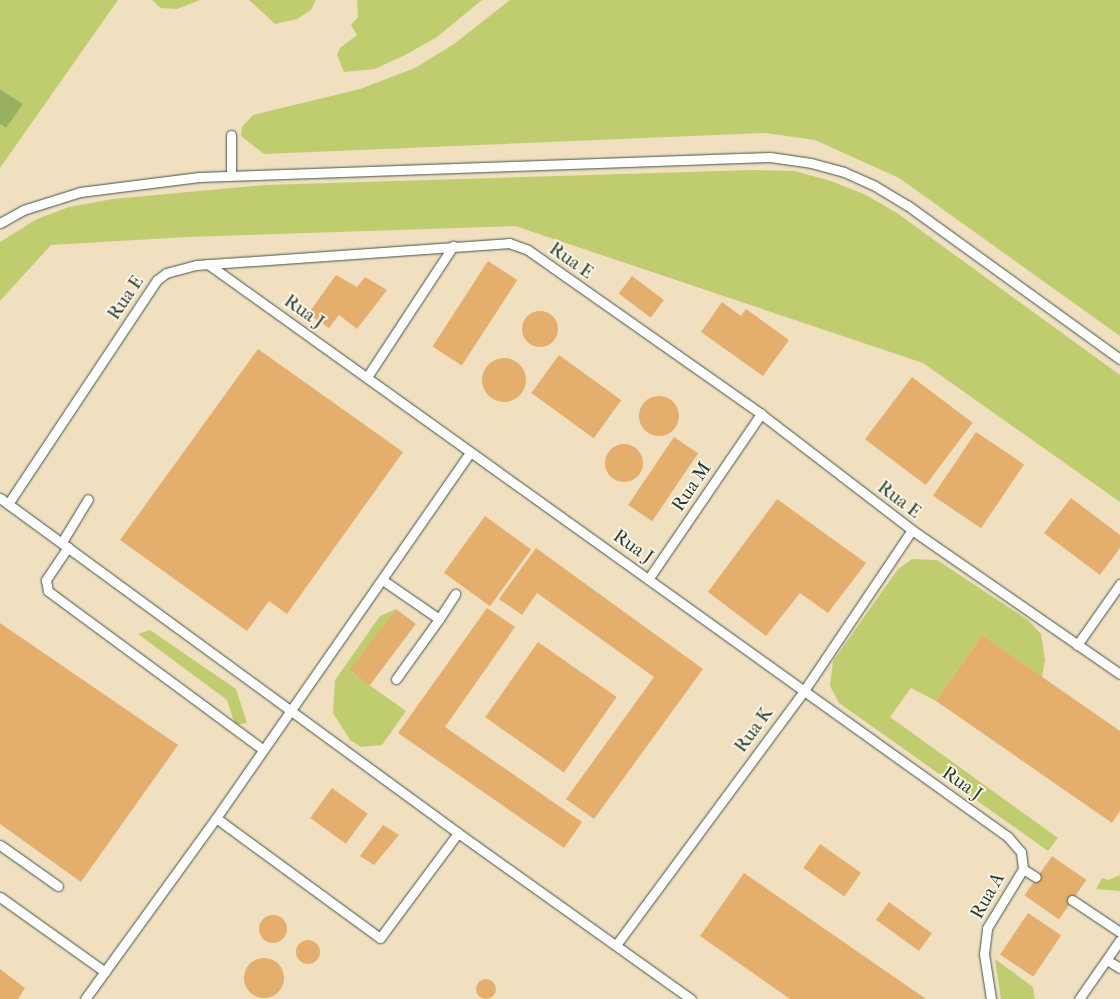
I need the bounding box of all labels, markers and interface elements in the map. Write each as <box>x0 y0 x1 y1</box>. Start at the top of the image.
street label: Rua E <box>545 238 597 284</box>
street label: Rua E <box>103 271 149 325</box>
street label: Rua J <box>279 290 329 334</box>
street label: Rua M <box>667 458 717 516</box>
street label: Rua E <box>873 476 925 524</box>
street label: Rua J <box>608 525 658 569</box>
street label: Rua K <box>730 703 778 757</box>
street label: Rua J <box>937 762 987 806</box>
street label: Rua A <box>966 869 1010 923</box>

